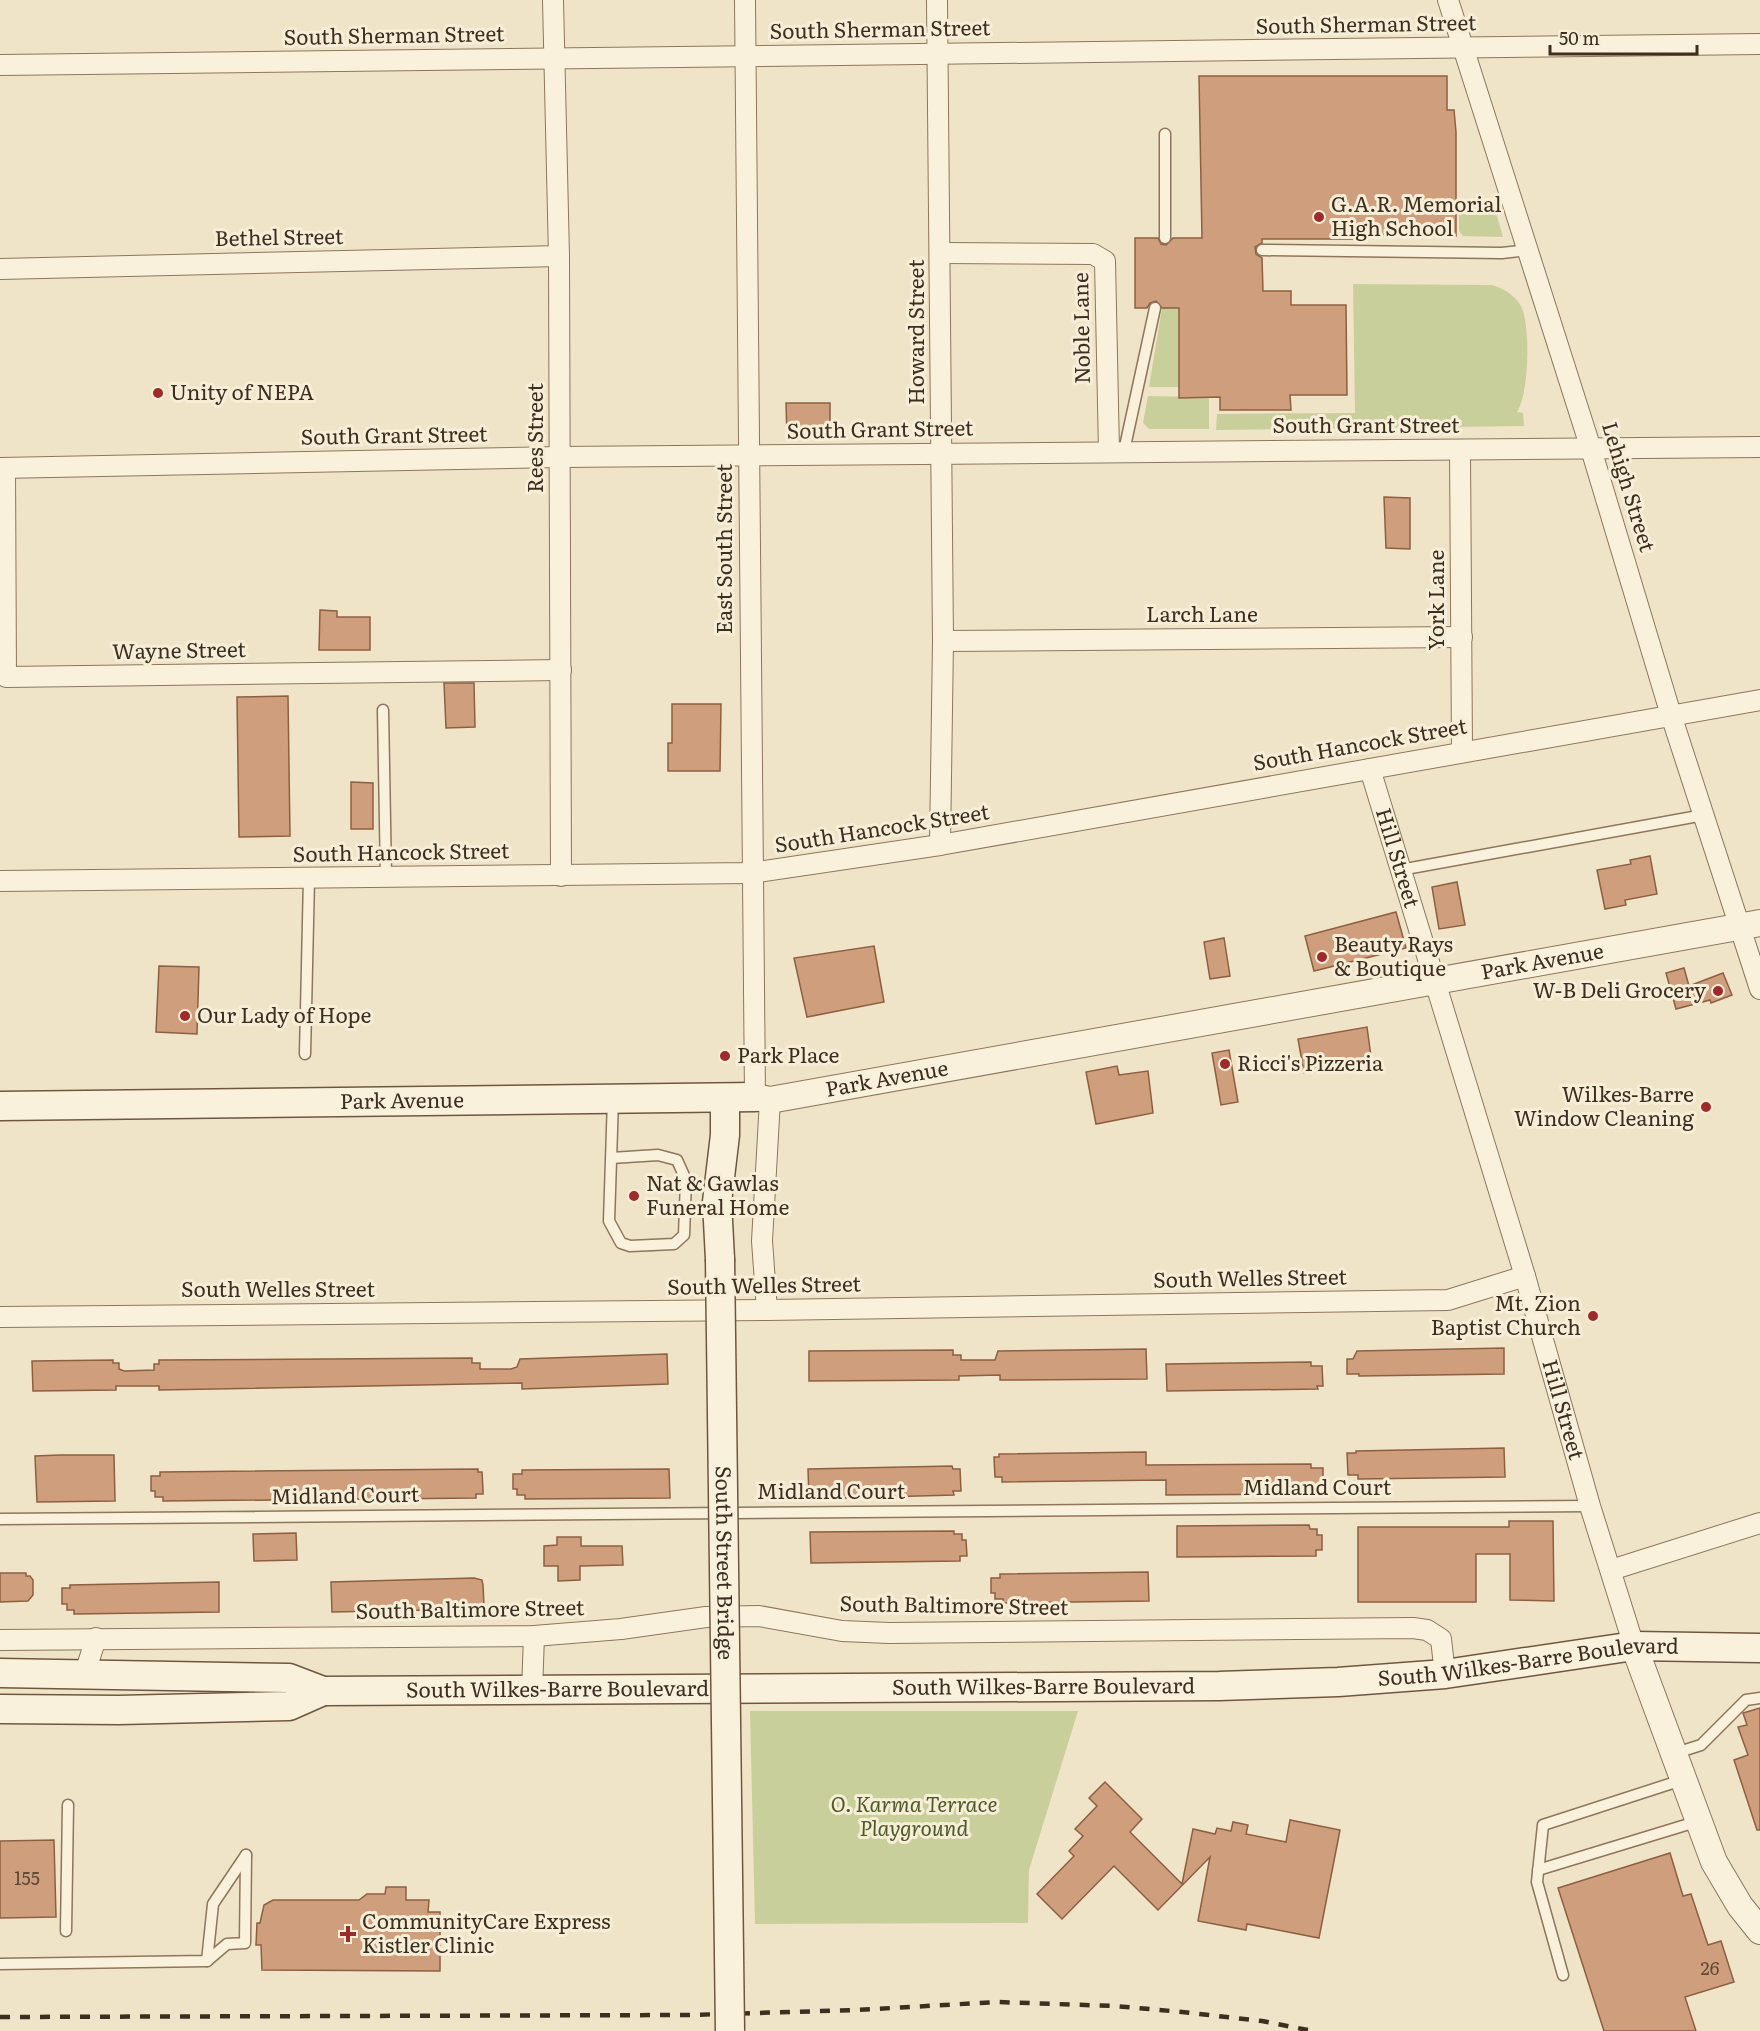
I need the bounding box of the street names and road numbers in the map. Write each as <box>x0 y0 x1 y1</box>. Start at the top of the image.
street label: South Sherman Street <box>1255 5 1477 40</box>
street label: South Sherman Street <box>769 10 991 45</box>
street label: South Sherman Street <box>283 16 505 51</box>
street label: Bethel Street <box>214 219 344 252</box>
street label: Howard Street <box>899 259 930 405</box>
street label: Noble Lane <box>1063 272 1096 384</box>
street label: Rees Street <box>518 383 549 493</box>
street label: South Grant Street <box>1273 408 1460 439</box>
street label: South Grant Street <box>786 410 974 445</box>
street label: South Grant Street <box>300 416 488 451</box>
street label: Lehigh Street <box>1596 417 1665 556</box>
street label: East South Street <box>707 463 738 634</box>
street label: York Lane <box>1419 550 1450 650</box>
street label: Larch Lane <box>1146 597 1258 628</box>
street label: Wayne Street <box>112 632 247 665</box>
street label: South Hancock Street <box>1250 708 1469 777</box>
street label: South Hancock Street <box>772 794 992 859</box>
street label: Hill Street <box>1370 803 1430 912</box>
street label: South Hancock Street <box>292 833 510 868</box>
street label: Park Avenue <box>1478 933 1606 986</box>
street label: Park Avenue <box>823 1050 950 1103</box>
street label: Park Avenue <box>340 1082 464 1115</box>
street label: South Welles Street <box>1153 1259 1348 1294</box>
street label: South Welles Street <box>667 1266 862 1301</box>
street label: South Welles Street <box>181 1272 375 1303</box>
street label: Hill Street <box>1536 1355 1594 1463</box>
street label: South Street Bridge <box>710 1466 743 1660</box>
street label: Midland Court <box>1243 1470 1392 1501</box>
street label: Midland Court <box>757 1474 906 1505</box>
street label: Midland Court <box>271 1477 420 1510</box>
street label: South Baltimore Street <box>839 1586 1069 1621</box>
street label: South Baltimore Street <box>355 1590 585 1625</box>
street label: South Wilkes-Barre Boulevard <box>1376 1628 1679 1692</box>
street label: South Wilkes-Barre Boulevard <box>892 1668 1195 1701</box>
street label: South Wilkes-Barre Boulevard <box>406 1671 709 1704</box>

